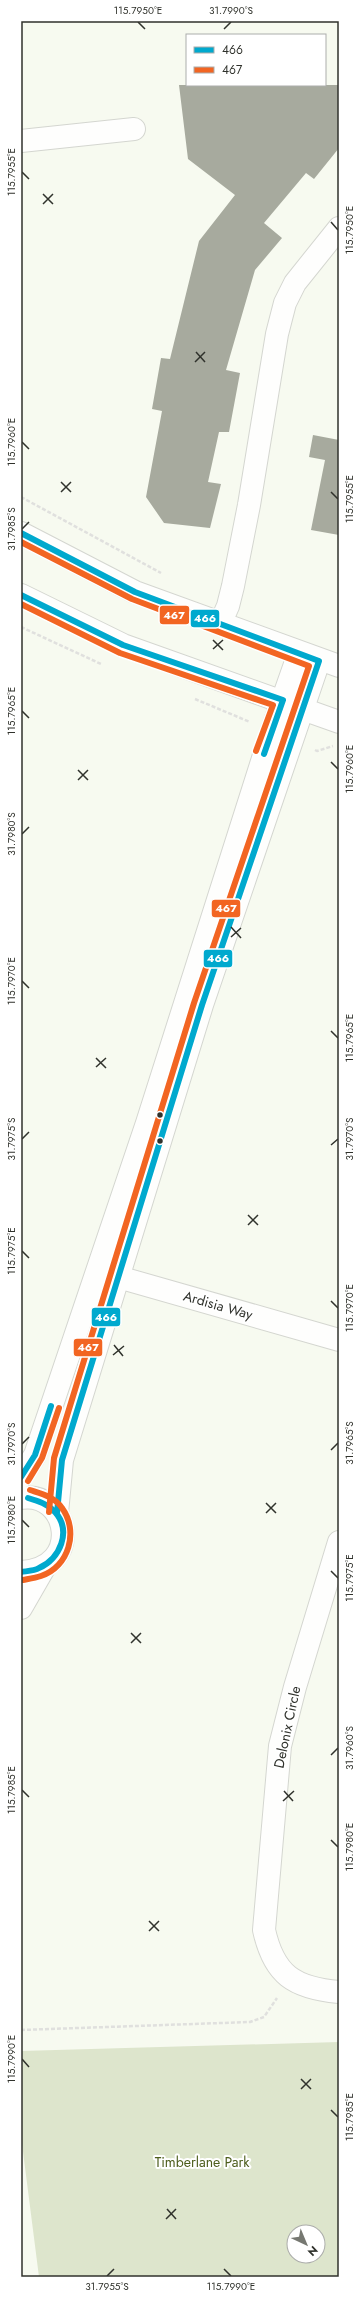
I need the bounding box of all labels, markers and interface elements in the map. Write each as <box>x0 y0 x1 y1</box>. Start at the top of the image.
text: 115.7950°E <box>114 3 162 18</box>
text: 31.7990°S <box>209 3 254 18</box>
legend <box>186 34 326 86</box>
text: 466 <box>222 41 243 59</box>
text: 467 <box>222 61 243 79</box>
text: 115.7955°E <box>4 148 19 196</box>
text: 115.7950°E <box>342 206 357 254</box>
text: 115.7960°E <box>4 418 19 466</box>
text: 115.7955°E <box>342 475 357 523</box>
text: 31.7985°S <box>4 507 19 551</box>
line badge: 467 <box>159 605 190 625</box>
text: 467 <box>163 607 185 623</box>
line badge: 466 <box>190 609 220 628</box>
text: 466 <box>194 610 216 626</box>
text: 115.7965°E <box>4 687 19 735</box>
text: 115.7960°E <box>342 745 357 793</box>
text: 31.7980°S <box>4 812 19 856</box>
line badge: 467 <box>211 899 241 918</box>
text: 467 <box>215 900 237 916</box>
line badge: 466 <box>203 949 233 968</box>
text: 466 <box>207 950 229 966</box>
text: 115.7970°E <box>4 957 19 1005</box>
text: 115.7965°E <box>342 1014 357 1062</box>
unlabelled marker <box>155 1110 165 1120</box>
text: 31.7975°S <box>4 1117 19 1160</box>
text: 31.7970°S <box>342 1117 357 1161</box>
unlabelled marker <box>155 1136 165 1146</box>
text: 115.7975°E <box>4 1227 19 1275</box>
text: 115.7970°E <box>342 1284 357 1332</box>
street label: Ardisia Way <box>181 1286 256 1325</box>
line badge: 466 <box>91 1307 121 1327</box>
text: 466 <box>95 1309 117 1325</box>
line badge: 467 <box>73 1338 103 1357</box>
text: 467 <box>77 1339 99 1355</box>
text: 31.7965°S <box>342 1421 357 1465</box>
text: 31.7970°S <box>4 1422 19 1466</box>
text: 115.7980°E <box>4 1496 19 1544</box>
text: 115.7975°E <box>342 1554 357 1602</box>
street label: Delonix Circle <box>269 1684 305 1770</box>
text: 31.7960°S <box>342 1725 357 1770</box>
text: 115.7985°E <box>4 1766 19 1814</box>
text: 115.7980°E <box>342 1823 357 1871</box>
text: 115.7990°E <box>4 2035 19 2083</box>
text: 115.7985°E <box>342 2093 357 2141</box>
park label: Timberlane Park <box>155 2152 250 2172</box>
north arrow <box>286 2224 326 2264</box>
text: N <box>304 2242 322 2260</box>
text: 31.7955°S <box>85 2279 129 2294</box>
text: 115.7990°E <box>207 2279 255 2294</box>

